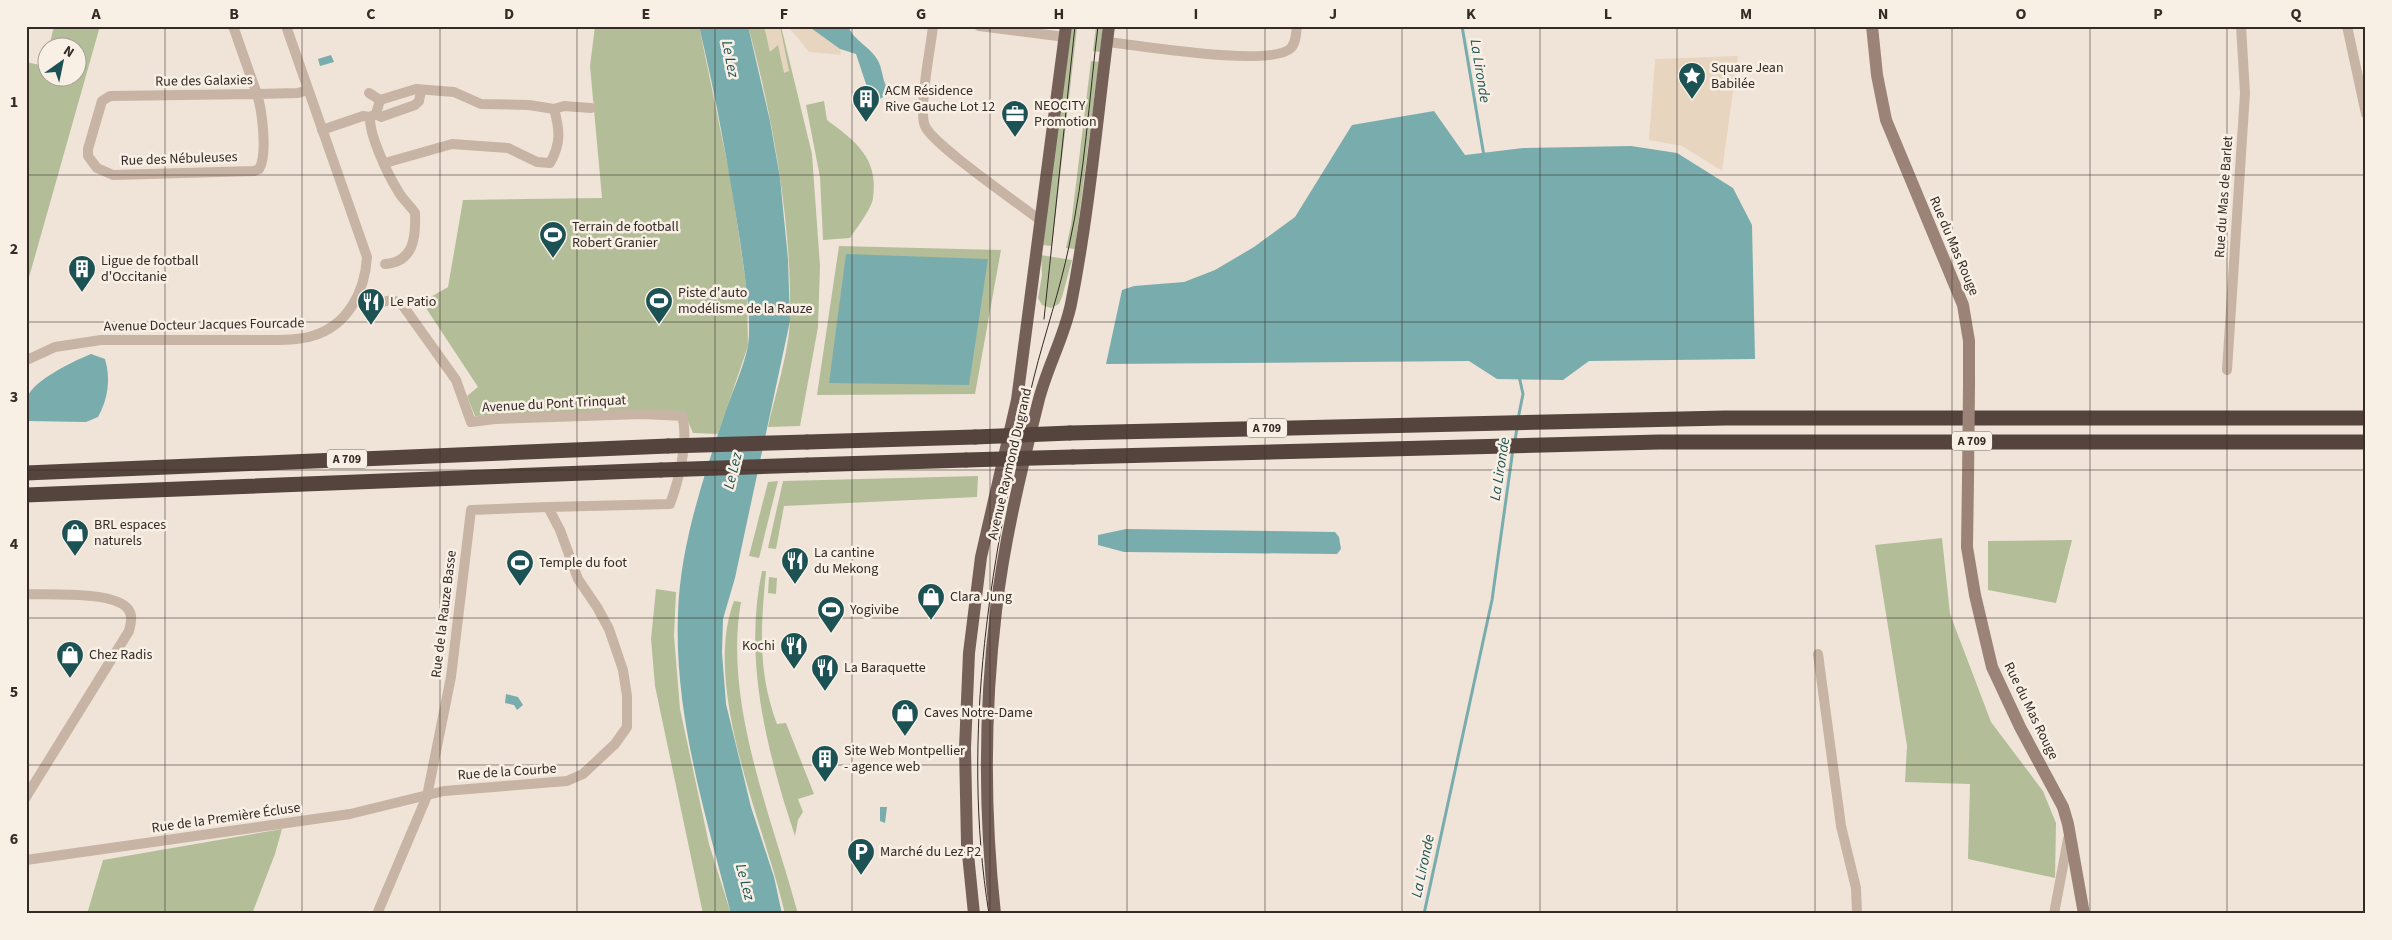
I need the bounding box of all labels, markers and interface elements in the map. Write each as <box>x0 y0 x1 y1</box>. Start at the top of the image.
text: A <box>90 3 101 25</box>
text: B <box>229 3 239 25</box>
text: C <box>366 3 376 25</box>
text: D <box>504 3 514 25</box>
text: E <box>642 3 650 25</box>
text: F <box>780 3 788 25</box>
text: G <box>916 3 926 25</box>
text: H <box>1054 3 1064 25</box>
text: I <box>1194 3 1198 25</box>
text: J <box>1329 3 1337 25</box>
text: K <box>1466 3 1476 25</box>
text: L <box>1604 3 1612 25</box>
text: M <box>1740 3 1752 25</box>
text: N <box>1878 3 1888 25</box>
text: O <box>2016 3 2027 25</box>
text: P <box>2153 3 2163 25</box>
text: Q <box>2291 3 2302 25</box>
north arrow <box>38 38 88 88</box>
water label: La Lironde <box>1465 38 1495 104</box>
water label: Le Lez <box>716 39 744 80</box>
text: N <box>59 41 78 63</box>
place label: Square Jean Babilée <box>1711 58 1784 94</box>
place icon: Square Jean Babilée <box>1677 61 1707 100</box>
street label: Rue des Galaxies <box>155 70 253 92</box>
place label: ACM Résidence Rive Gauche Lot 12 <box>885 81 995 117</box>
building icon: ACM Résidence Rive Gauche Lot 12 <box>851 84 881 123</box>
text: 1 <box>10 91 18 113</box>
place label: NEOCITY Promotion <box>1034 96 1097 132</box>
office icon: NEOCITY Promotion <box>1000 99 1030 138</box>
street label: Rue du Mas de Barlet <box>2210 135 2238 259</box>
street label: Rue des Nébuleuses <box>120 147 238 171</box>
street label: Rue du Mas Rouge <box>1924 193 1984 299</box>
place label: Terrain de football Robert Granier <box>572 217 679 253</box>
sports icon: Terrain de football Robert Granier <box>538 220 568 259</box>
text: 2 <box>10 238 18 260</box>
place label: Ligue de football d'Occitanie <box>101 251 199 287</box>
building icon: Ligue de football d'Occitanie <box>67 254 97 293</box>
place label: Piste d'auto modélisme de la Rauze <box>678 283 812 319</box>
sports icon: Piste d'auto modélisme de la Rauze <box>644 286 674 325</box>
restaurant icon: Le Patio <box>356 287 386 326</box>
place label: Le Patio <box>390 292 436 312</box>
street label: Avenue Docteur Jacques Fourcade <box>104 313 305 337</box>
text: 3 <box>10 386 18 408</box>
street label: Avenue Raymond Dugrand <box>983 386 1037 542</box>
street label: Avenue du Pont Trinquat <box>481 390 627 418</box>
road number: A 709 <box>1247 418 1287 438</box>
road number: A 709 <box>1952 432 1992 451</box>
water label: La Lironde <box>1485 436 1515 502</box>
road number: A 709 <box>327 449 367 468</box>
water label: Le Lez <box>718 450 748 491</box>
place label: BRL espaces naturels <box>94 515 166 551</box>
shop icon: BRL espaces naturels <box>60 518 90 557</box>
text: 4 <box>10 533 19 555</box>
place label: La cantine du Mekong <box>814 543 878 579</box>
restaurant icon: La cantine du Mekong <box>780 546 810 585</box>
sports icon: Temple du foot <box>505 548 535 587</box>
street label: Rue de la Rauze Basse <box>426 549 462 679</box>
place label: Temple du foot <box>539 553 627 573</box>
shop icon: Clara Jung <box>916 582 946 621</box>
place label: Clara Jung <box>950 587 1012 607</box>
sports icon: Yogivibe <box>816 595 846 634</box>
place label: Yogivibe <box>849 600 899 620</box>
restaurant icon: Kochi <box>779 631 809 670</box>
place label: Kochi <box>742 636 775 656</box>
shop icon: Chez Radis <box>55 640 85 679</box>
place label: Chez Radis <box>89 645 152 665</box>
restaurant icon: La Baraquette <box>810 653 840 692</box>
place label: La Baraquette <box>844 658 926 678</box>
street label: Rue du Mas Rouge <box>1999 659 2063 763</box>
text: 5 <box>10 681 18 703</box>
shop icon: Caves Notre-Dame <box>890 698 920 737</box>
place label: Caves Notre-Dame <box>924 703 1033 723</box>
place label: Site Web Montpellier - agence web <box>844 741 965 777</box>
building icon: Site Web Montpellier - agence web <box>810 744 840 783</box>
street label: Rue de la Courbe <box>457 759 557 785</box>
street label: Rue de la Première Écluse <box>150 798 302 838</box>
text: 6 <box>10 828 18 850</box>
water label: La Lironde <box>1406 832 1440 900</box>
parking icon: Marché du Lez P2 <box>846 837 876 876</box>
place label: Marché du Lez P2 <box>880 842 981 862</box>
water label: Le Lez <box>730 861 760 903</box>

